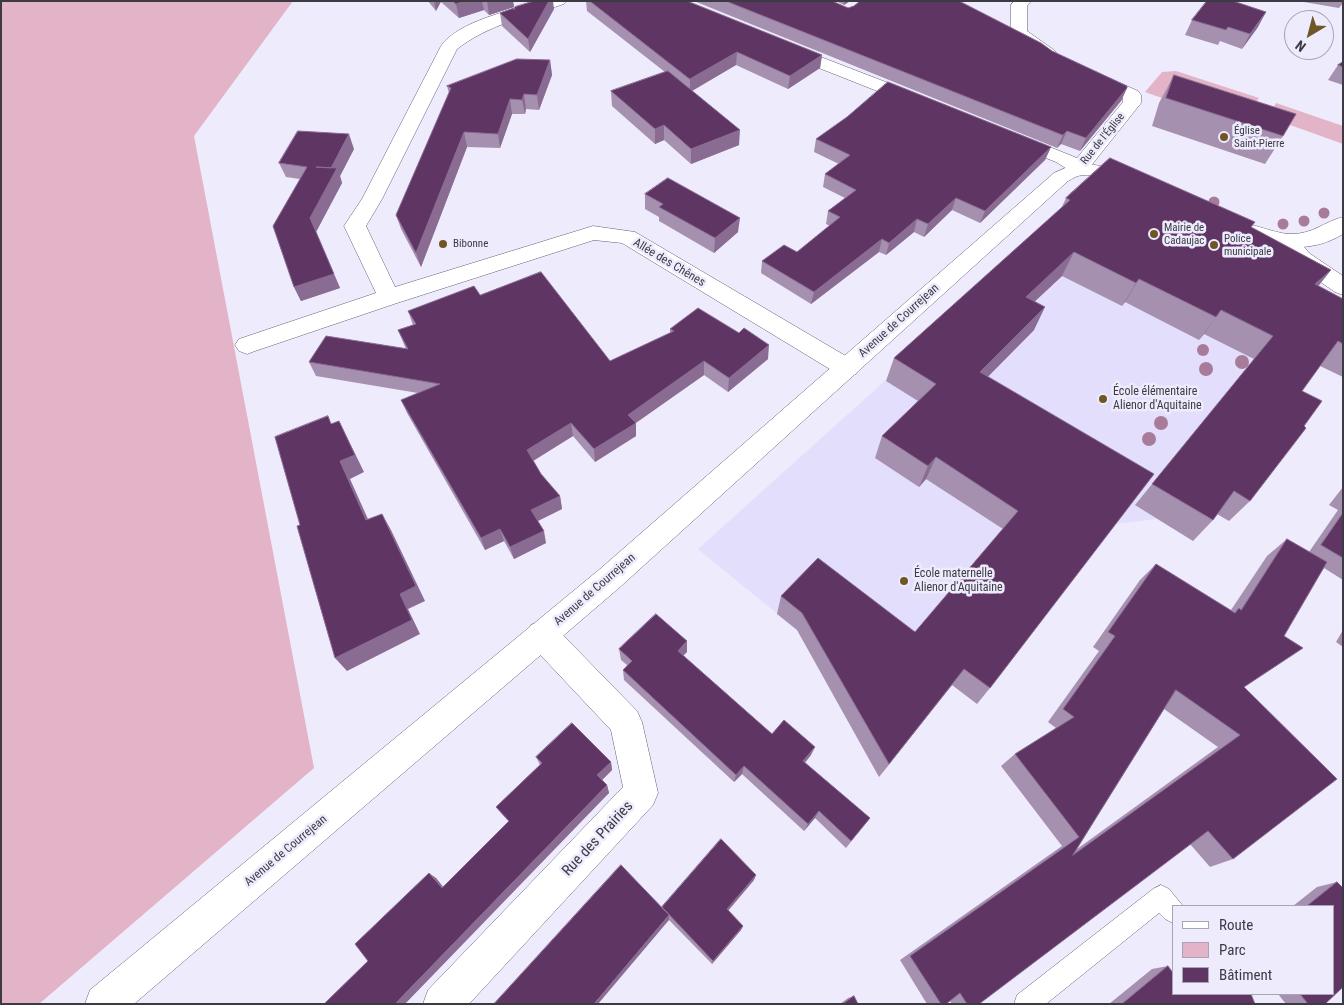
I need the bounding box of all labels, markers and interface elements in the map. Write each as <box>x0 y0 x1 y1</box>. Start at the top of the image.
north arrow <box>1284 10 1334 60</box>
text: N <box>1292 37 1309 55</box>
street label: Rue de l'Église <box>1078 111 1128 167</box>
place label: Église Saint-Pierre <box>1234 124 1284 150</box>
marker: Église Saint-Pierre <box>1218 131 1230 143</box>
place label: Mairie de Cadaujac <box>1164 221 1204 247</box>
marker: Mairie de Cadaujac <box>1148 228 1160 240</box>
place label: Police municipale <box>1224 232 1271 258</box>
street label: Allée des Chênes <box>630 236 708 290</box>
place label: Bibonne <box>453 237 488 251</box>
marker: Bibonne <box>437 238 449 250</box>
marker: Police municipale <box>1208 239 1220 251</box>
street label: Avenue de Courrejean <box>856 281 942 361</box>
place label: École élémentaire Alienor d'Aquitaine <box>1113 385 1202 413</box>
marker: École élémentaire Alienor d'Aquitaine <box>1097 393 1109 405</box>
street label: Avenue de Courrejean <box>551 551 639 629</box>
place label: École maternelle Alienor d'Aquitaine <box>914 567 1003 595</box>
marker: École maternelle Alienor d'Aquitaine <box>898 575 910 587</box>
street label: Rue des Prairies <box>559 798 637 880</box>
street label: Avenue de Courrejean <box>242 812 330 890</box>
legend <box>1172 905 1334 995</box>
text: Route <box>1219 916 1253 934</box>
text: Parc <box>1219 941 1246 959</box>
text: Bâtiment <box>1219 966 1272 984</box>

